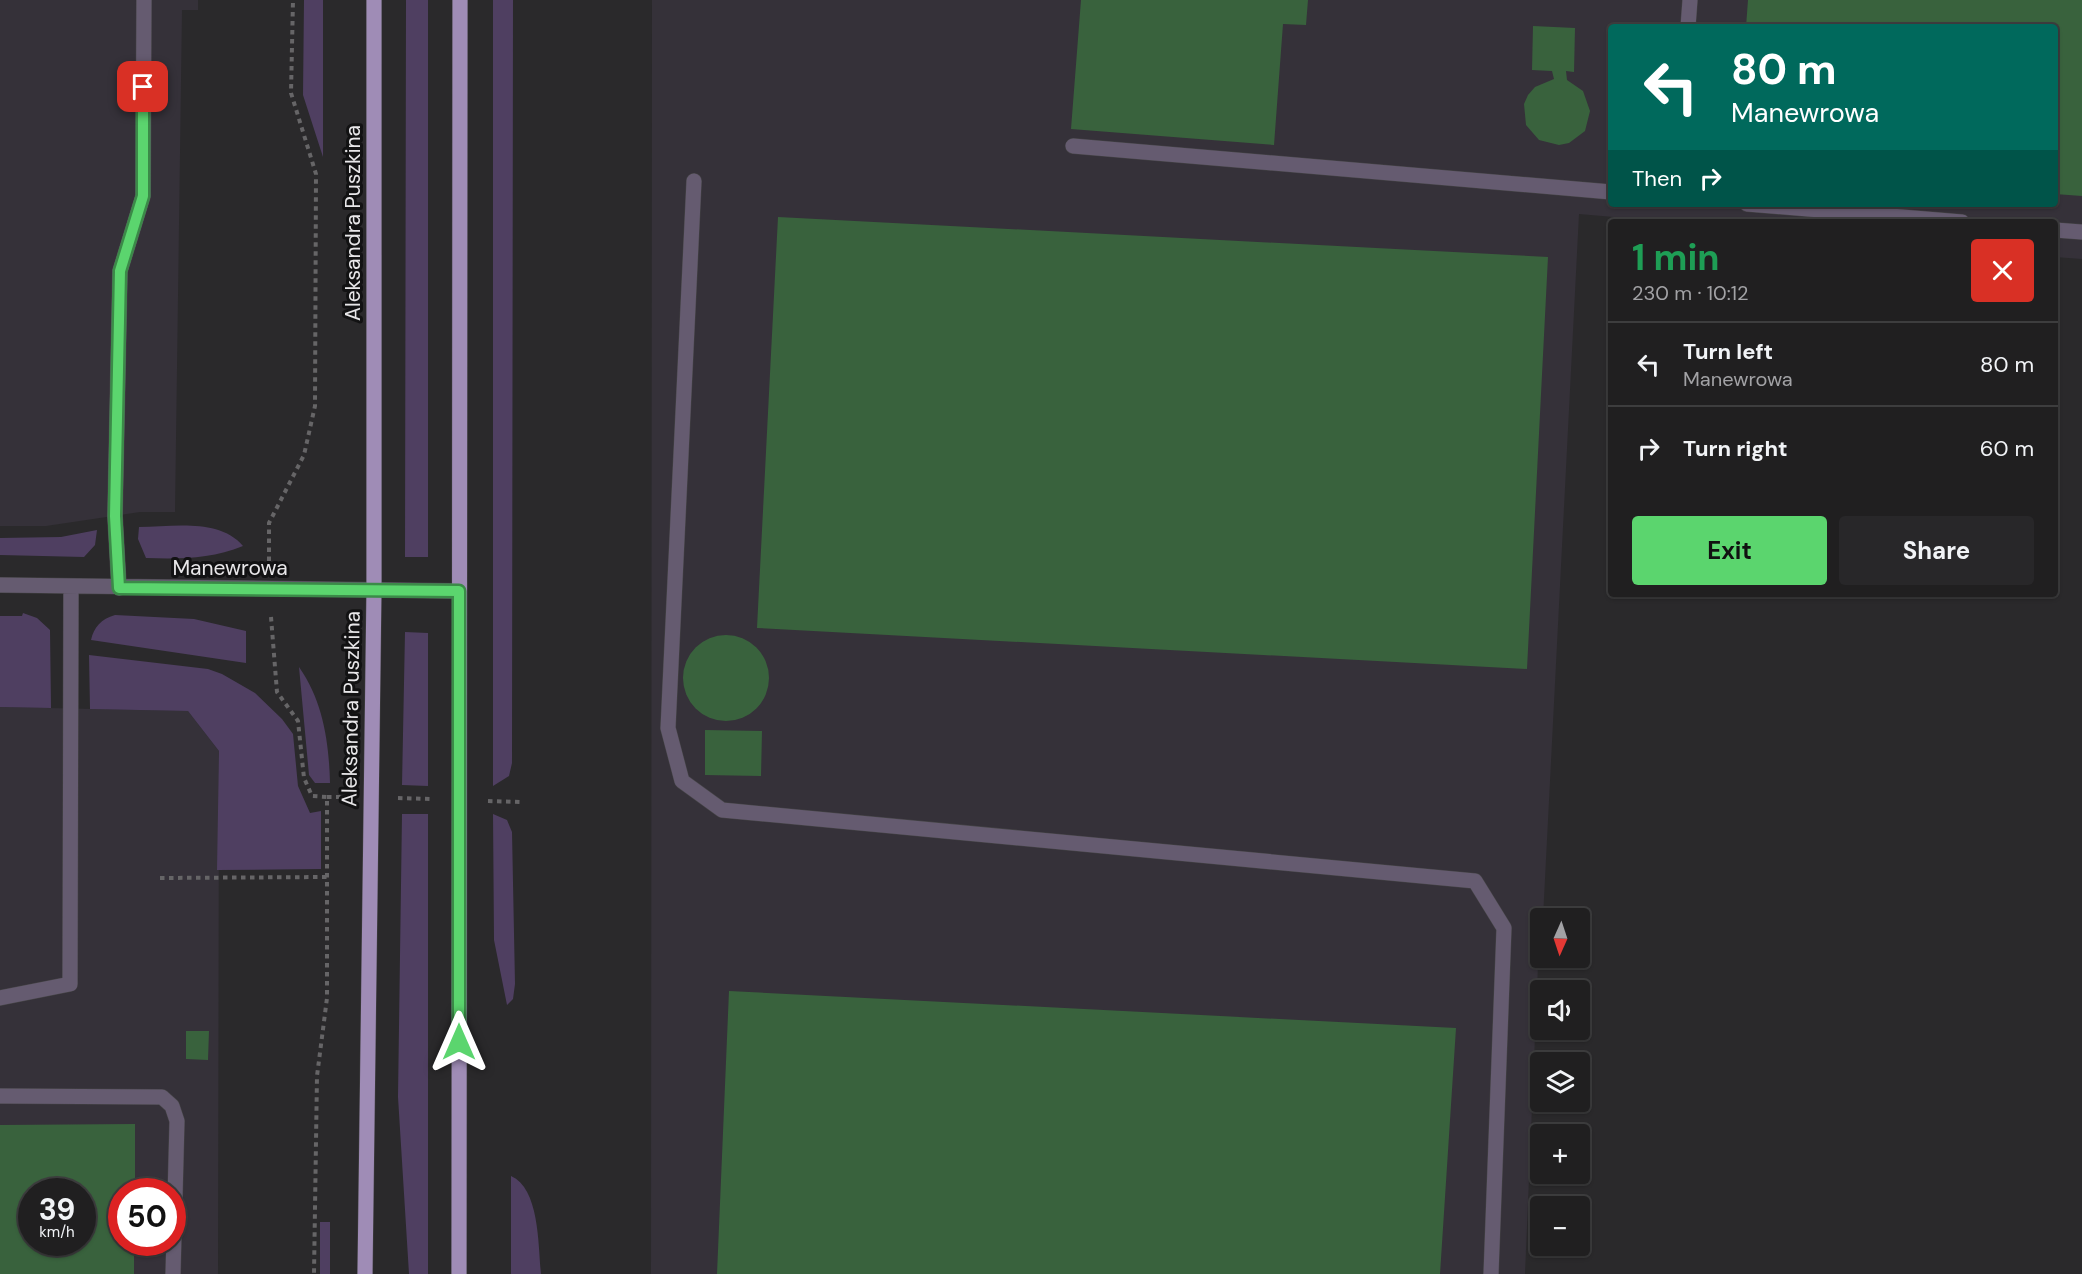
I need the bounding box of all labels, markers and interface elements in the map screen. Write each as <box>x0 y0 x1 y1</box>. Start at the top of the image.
text: 80 m <box>1731 42 1837 97</box>
icon: left <box>1632 48 1710 126</box>
pin <box>117 61 168 112</box>
icon: arrive <box>126 70 159 103</box>
text: Manewrowa <box>1731 95 1879 130</box>
street label: Aleksandra Puszkina <box>339 125 367 321</box>
icon: right <box>1694 162 1727 195</box>
text: Then <box>1632 164 1682 193</box>
text: 1 min <box>1632 234 1720 281</box>
button: close <box>1971 239 2034 302</box>
text: 230 m · 10:12 <box>1632 280 1748 306</box>
text: Turn left <box>1683 337 1773 366</box>
icon: left <box>1632 348 1665 381</box>
text: 80 m <box>1980 350 2034 379</box>
text: Manewrowa <box>1683 366 1793 392</box>
icon: right <box>1632 432 1665 465</box>
text: Turn right <box>1683 434 1788 463</box>
text: 60 m <box>1980 434 2034 463</box>
button: Exit <box>1632 516 1827 585</box>
button: Share <box>1839 516 2034 585</box>
street label: Manewrowa <box>172 554 288 582</box>
street label: Aleksandra Puszkina <box>335 611 367 807</box>
north arrow <box>1530 908 1590 968</box>
map controls <box>1530 908 1590 1256</box>
button: sound <box>1530 980 1590 1040</box>
position arrow <box>427 1010 491 1074</box>
button: layers <box>1530 1052 1590 1112</box>
button: + <box>1530 1124 1590 1184</box>
speed limit sign: 50 <box>108 1178 186 1256</box>
text: 39 <box>39 1190 75 1229</box>
button: − <box>1530 1196 1590 1256</box>
text: km/h <box>39 1222 75 1242</box>

